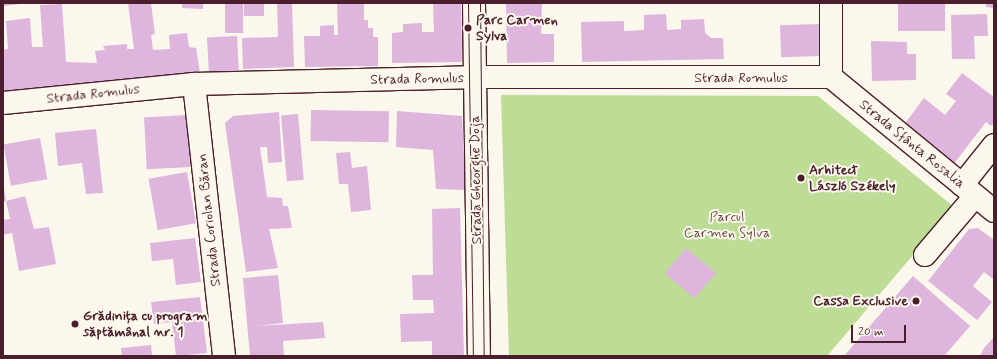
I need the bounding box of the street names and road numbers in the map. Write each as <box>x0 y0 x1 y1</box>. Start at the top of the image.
street label: Strada Romulus <box>370 70 464 88</box>
street label: Strada Romulus <box>694 70 788 86</box>
street label: Strada Romulus <box>46 81 140 107</box>
street label: Strada Sfânta Rosalia <box>856 97 968 191</box>
street label: Strada Gheorghe Doja <box>466 114 486 246</box>
street label: Strada Coriolan Băran <box>194 153 224 287</box>

